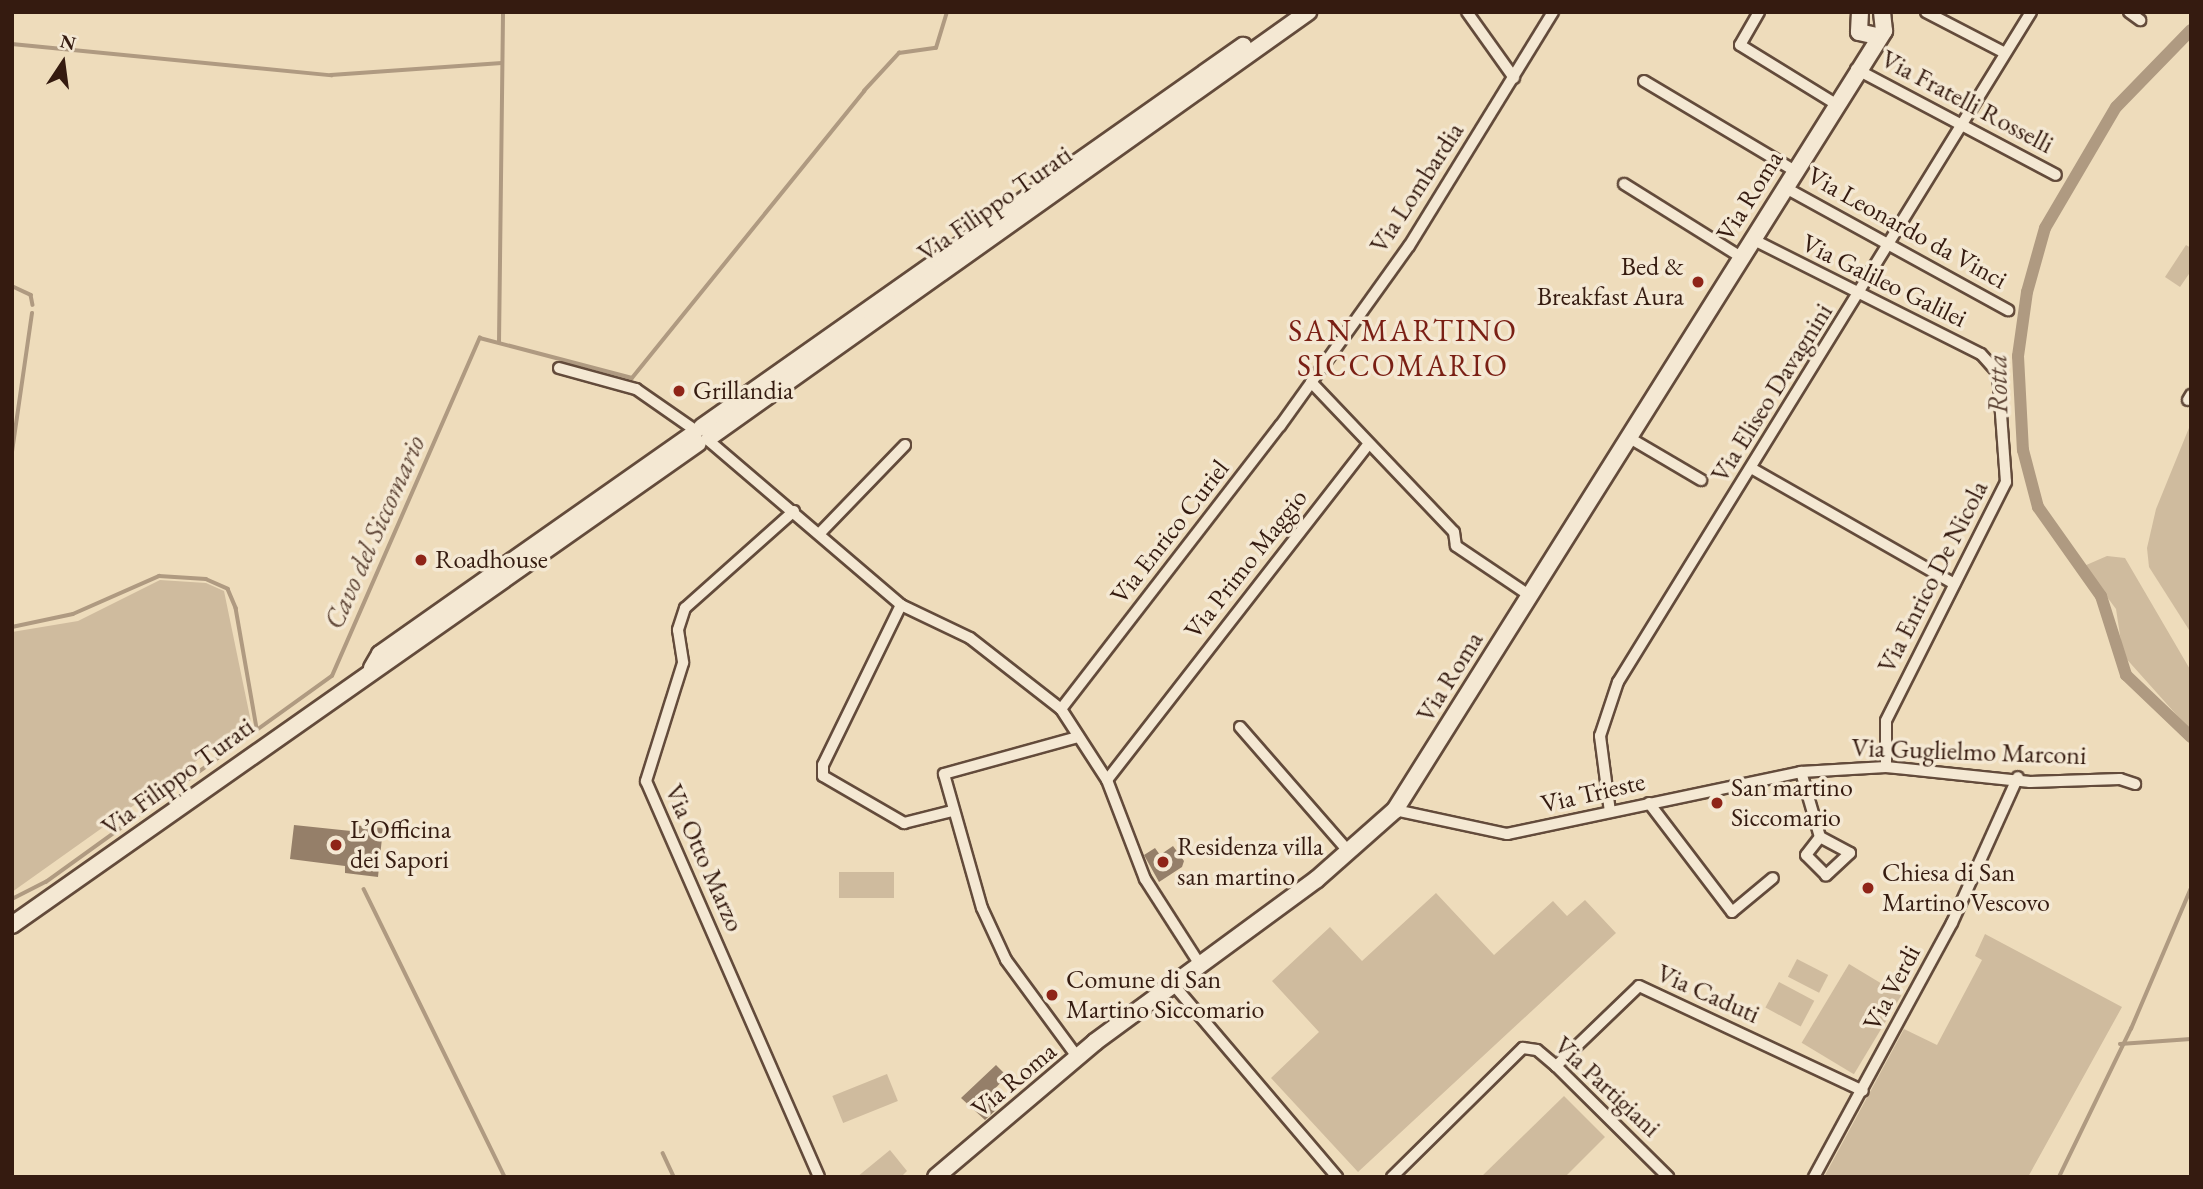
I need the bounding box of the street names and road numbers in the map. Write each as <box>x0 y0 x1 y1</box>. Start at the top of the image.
street label: Via Fratelli Rosselli <box>1875 43 2059 161</box>
street label: Via Lombardia <box>1363 117 1471 259</box>
street label: Via Filippo Turati <box>912 139 1078 269</box>
street label: Via Roma <box>1710 145 1790 247</box>
street label: Via Leonardo da Vinci <box>1802 160 2012 296</box>
street label: Via Galileo Galilei <box>1796 228 1972 334</box>
street label: Via Eliseo Davagnini <box>1704 298 1840 488</box>
street label: Via Enrico Curiel <box>1104 454 1236 610</box>
street label: Via Enrico De Nicola <box>1871 476 1995 678</box>
street label: Via Primo Maggio <box>1178 483 1314 645</box>
street label: Via Roma <box>1410 626 1490 728</box>
street label: Via Filippo Turati <box>96 711 260 843</box>
street label: Via Guglielmo Marconi <box>1851 732 2087 772</box>
street label: Via Trieste <box>1538 766 1648 820</box>
street label: Via Otto Marzo <box>658 780 750 936</box>
street label: Via Verdi <box>1857 940 1927 1036</box>
street label: Via Caduti <box>1652 958 1764 1030</box>
street label: Via Partigiani <box>1547 1030 1667 1144</box>
street label: Via Roma <box>965 1036 1063 1124</box>

